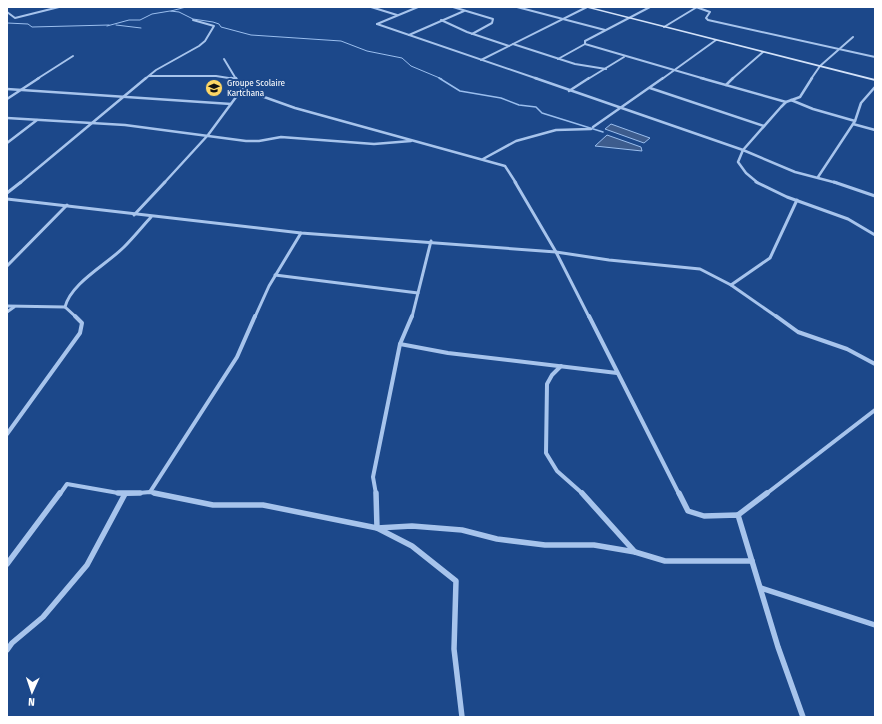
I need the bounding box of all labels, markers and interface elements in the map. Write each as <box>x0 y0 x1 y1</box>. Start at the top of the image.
school or university icon: Groupe Scolaire Kartchana <box>204 78 224 98</box>
place label: Groupe Scolaire Kartchana <box>227 78 286 98</box>
north arrow <box>12 672 52 712</box>
text: N <box>28 695 35 708</box>

